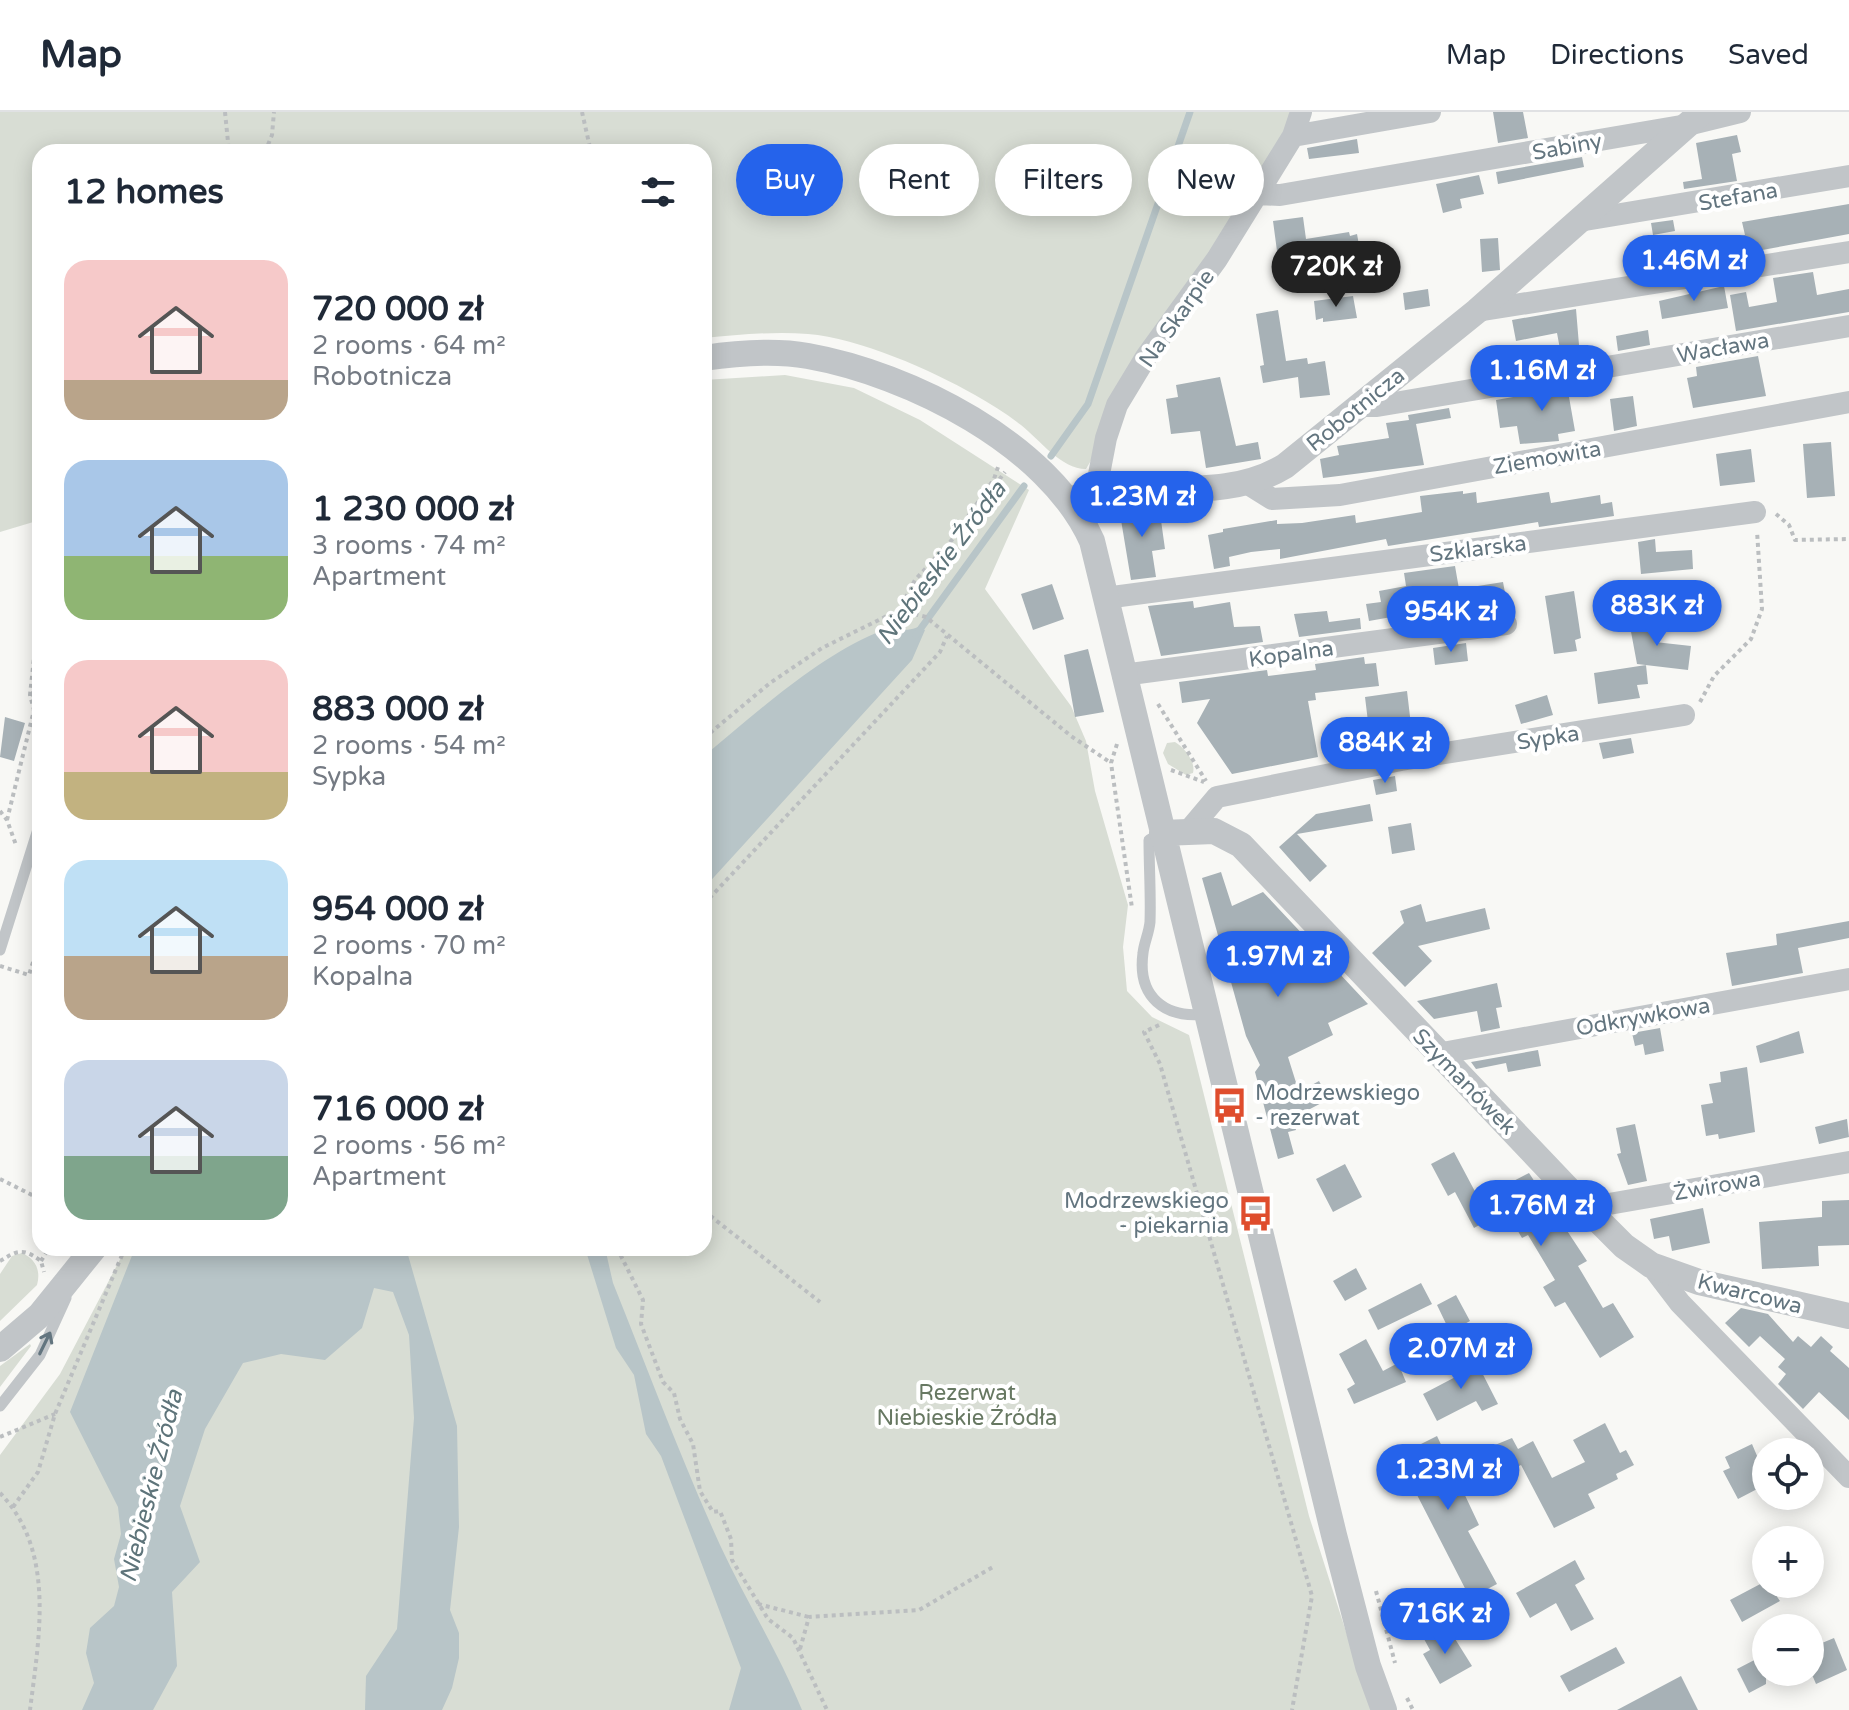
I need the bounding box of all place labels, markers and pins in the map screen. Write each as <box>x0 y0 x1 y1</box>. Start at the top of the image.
pin: 1.46M zł <box>1611 235 1777 303</box>
pin: 720K zł <box>1262 241 1410 309</box>
pin: 1.16M zł <box>1459 345 1625 413</box>
pin: 1.23M zł <box>1059 471 1225 539</box>
pin: 883K zł <box>1583 580 1731 648</box>
pin: 954K zł <box>1377 586 1525 654</box>
pin: 884K zł <box>1311 717 1459 785</box>
pin: 1.97M zł <box>1195 931 1361 999</box>
place label: Modrzewskiego - rezerwat <box>1255 1080 1420 1131</box>
bus stop icon: Modrzewskiego - rezerwat <box>1210 1086 1248 1124</box>
pin: 1.76M zł <box>1458 1180 1624 1248</box>
place label: Modrzewskiego - piekarnia <box>1064 1188 1229 1239</box>
bus stop icon: Modrzewskiego - piekarnia <box>1236 1194 1274 1232</box>
pin: 2.07M zł <box>1378 1323 1544 1391</box>
pin: 1.23M zł <box>1365 1444 1531 1512</box>
pin: 716K zł <box>1371 1588 1519 1656</box>

